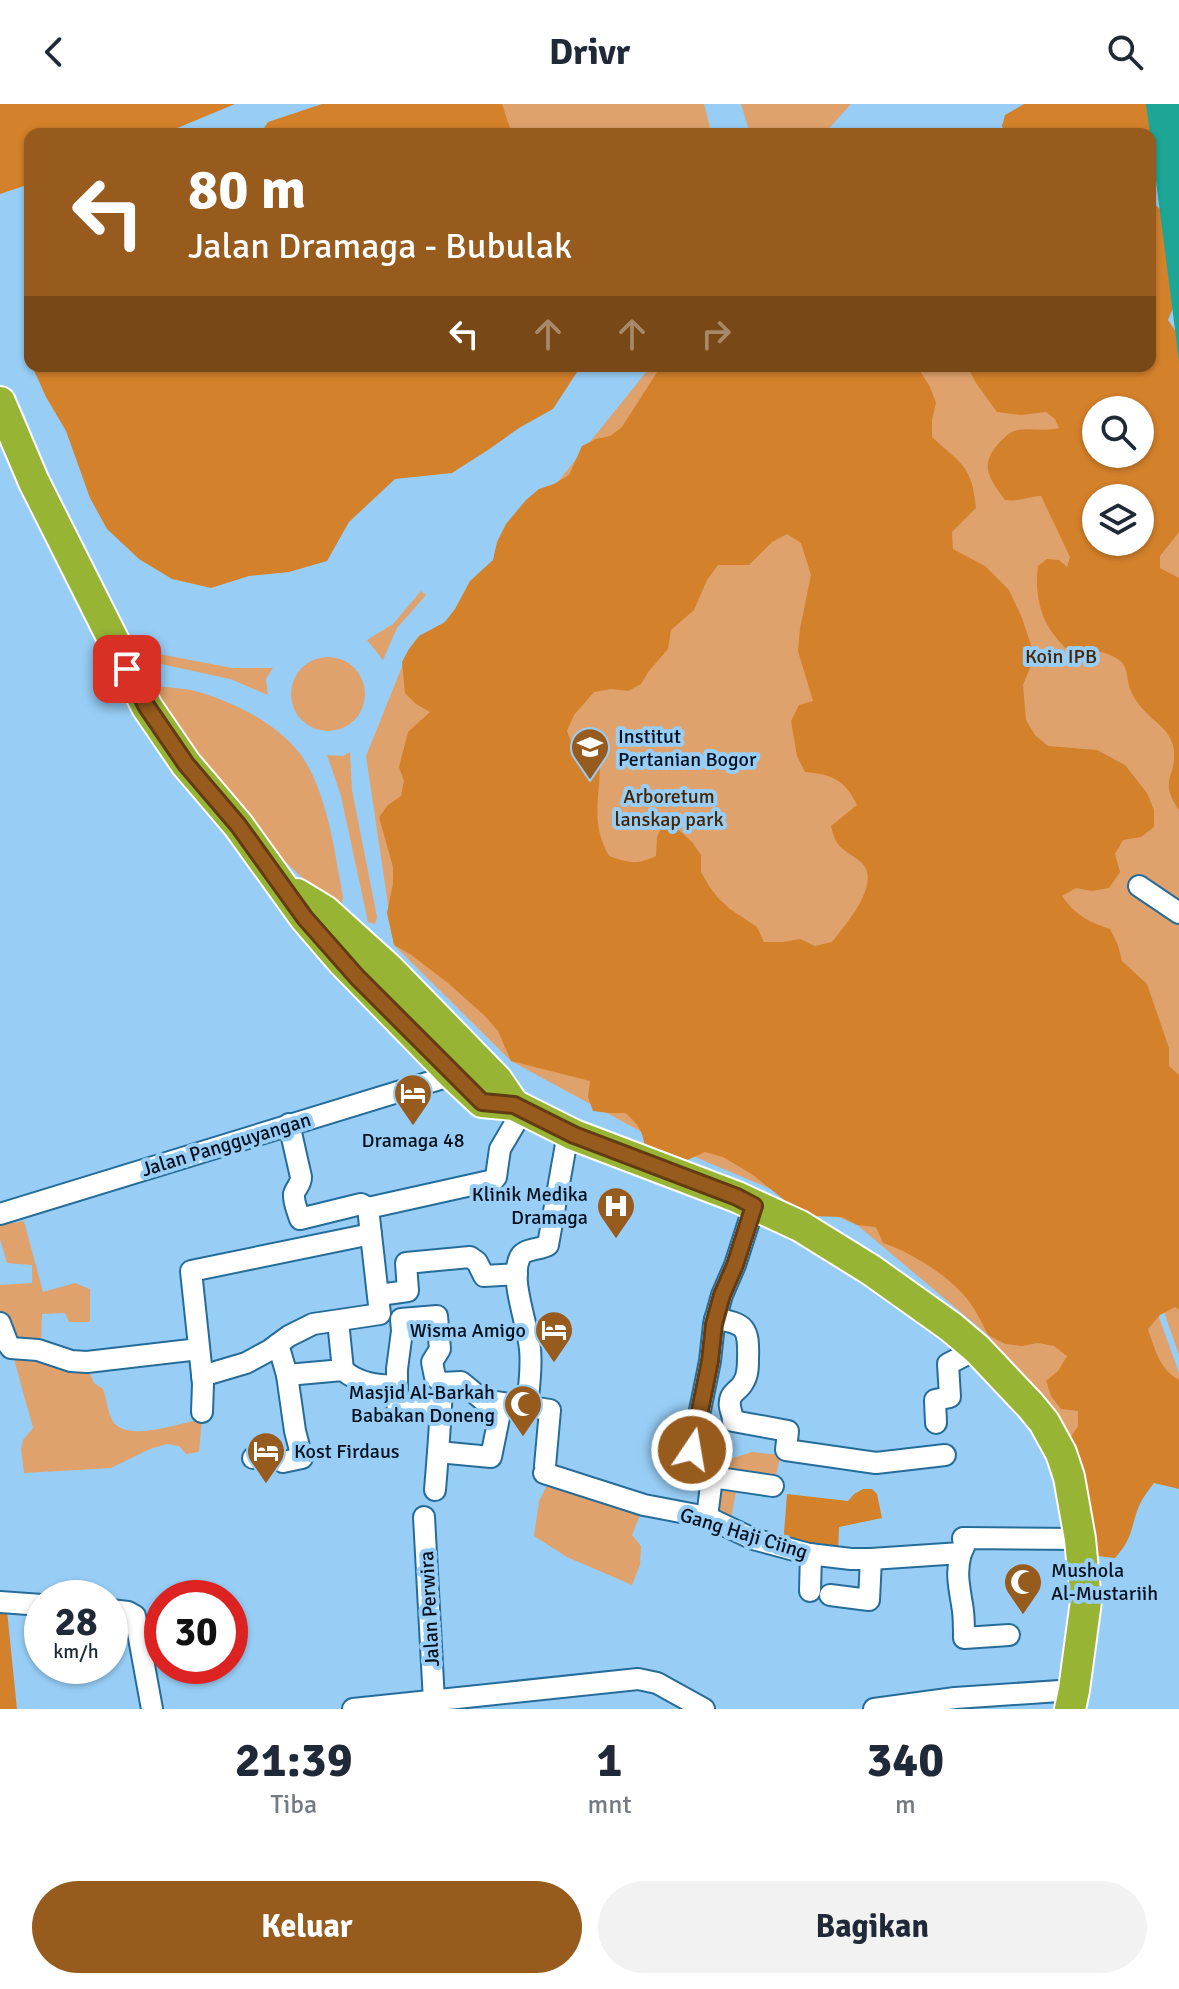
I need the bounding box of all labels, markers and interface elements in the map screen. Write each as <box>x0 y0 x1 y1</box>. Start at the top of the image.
icon: back <box>32 30 76 74</box>
text: Drivr <box>549 30 630 75</box>
icon: search <box>1103 30 1147 74</box>
text: 80 m <box>188 155 306 224</box>
icon: left <box>56 160 160 264</box>
text: Jalan Dramaga - Bubulak <box>188 224 572 269</box>
icon: left <box>442 312 486 356</box>
icon: ahead <box>526 312 570 356</box>
icon: ahead <box>610 312 654 356</box>
icon: right <box>694 312 738 356</box>
map controls <box>1082 396 1154 556</box>
button: search <box>1082 396 1154 468</box>
button: layers <box>1082 484 1154 556</box>
pin <box>93 635 161 703</box>
park label: Koin IPB <box>1025 644 1097 669</box>
icon: arrive <box>105 647 149 691</box>
place label: Institut Pertanian Bogor <box>618 724 757 772</box>
school or university icon: Institut Pertanian Bogor <box>569 726 611 781</box>
park label: Arboretum lanskap park <box>614 784 724 832</box>
hotel icon: Dramaga 48 <box>392 1072 434 1127</box>
street label: Jalan Pangguyangan <box>138 1107 314 1182</box>
place label: Dramaga 48 <box>361 1128 465 1153</box>
place label: Klinik Medika Dramaga <box>472 1182 588 1230</box>
hospital icon: Klinik Medika Dramaga <box>595 1185 637 1240</box>
hotel icon: Wisma Amigo <box>533 1309 575 1364</box>
place label: Wisma Amigo <box>410 1318 526 1343</box>
place label: Masjid Al-Barkah Babakan Doneng <box>349 1380 495 1428</box>
mosque icon: Masjid Al-Barkah Babakan Doneng <box>502 1383 544 1438</box>
position arrow <box>650 1408 734 1492</box>
hotel icon: Kost Firdaus <box>245 1430 287 1485</box>
place label: Kost Firdaus <box>294 1439 400 1464</box>
street label: Gang Haji Ciing <box>677 1502 811 1565</box>
street label: Jalan Perwira <box>414 1550 445 1668</box>
place label: Mushola Al-Mustariih <box>1051 1558 1158 1606</box>
mosque icon: Mushola Al-Mustariih <box>1002 1561 1044 1616</box>
speed limit sign: 30 <box>144 1580 248 1684</box>
text: 28 <box>54 1597 98 1647</box>
text: km/h <box>53 1639 99 1664</box>
text: 21:39 <box>235 1731 353 1790</box>
text: 1 <box>597 1731 622 1790</box>
text: 340 <box>866 1731 944 1790</box>
text: Tiba <box>270 1789 317 1821</box>
text: mnt <box>588 1789 632 1821</box>
text: m <box>895 1789 916 1821</box>
button: Keluar <box>32 1881 582 1973</box>
button: Bagikan <box>598 1881 1147 1973</box>

